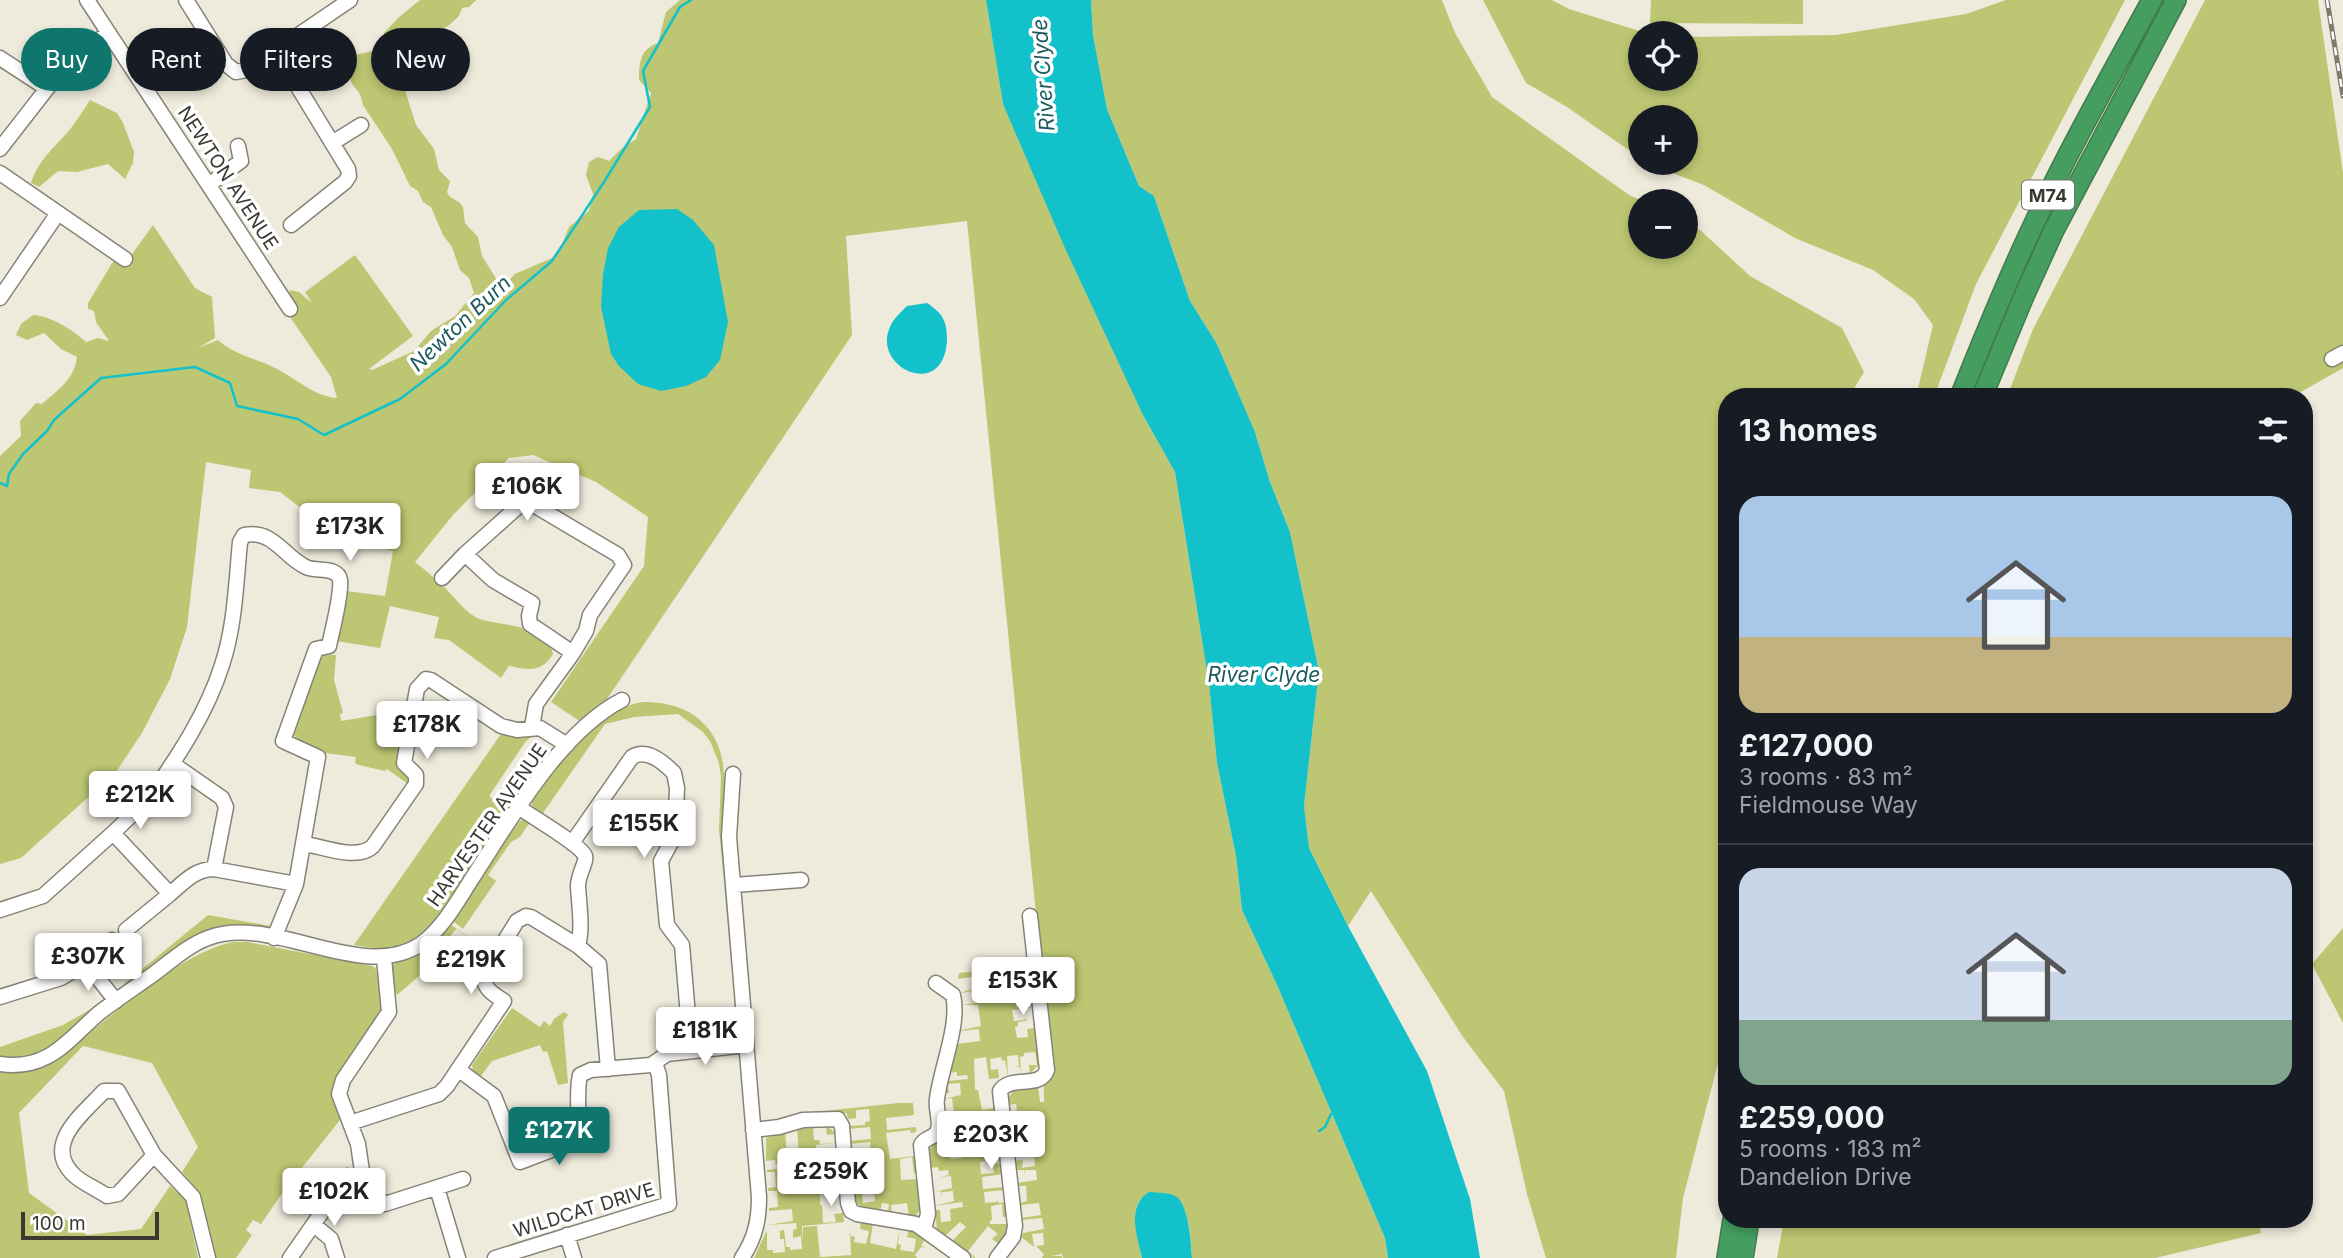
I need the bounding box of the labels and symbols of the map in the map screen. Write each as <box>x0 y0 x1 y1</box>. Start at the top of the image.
water label: River Clyde <box>1027 18 1059 132</box>
street label: NEWTON AVENUE <box>173 102 283 254</box>
road number: M74 <box>2022 180 2074 210</box>
water label: Newton Burn <box>404 270 516 376</box>
pin: £106K <box>478 463 576 523</box>
pin: £173K <box>301 504 399 563</box>
water label: River Clyde <box>1208 662 1320 687</box>
pin: £178K <box>378 702 476 761</box>
street label: HARVESTER AVENUE <box>422 739 552 911</box>
pin: £212K <box>91 772 189 831</box>
pin: £155K <box>595 800 693 860</box>
pin: £307K <box>39 934 137 993</box>
pin: £219K <box>422 936 520 996</box>
pin: £153K <box>974 958 1072 1017</box>
pin: £181K <box>656 1007 754 1067</box>
pin: £127K <box>510 1108 608 1167</box>
pin: £203K <box>942 1112 1040 1171</box>
pin: £259K <box>782 1148 880 1208</box>
pin: £102K <box>285 1168 383 1228</box>
street label: WILDCAT DRIVE <box>511 1178 657 1242</box>
scale bar <box>21 1209 159 1241</box>

